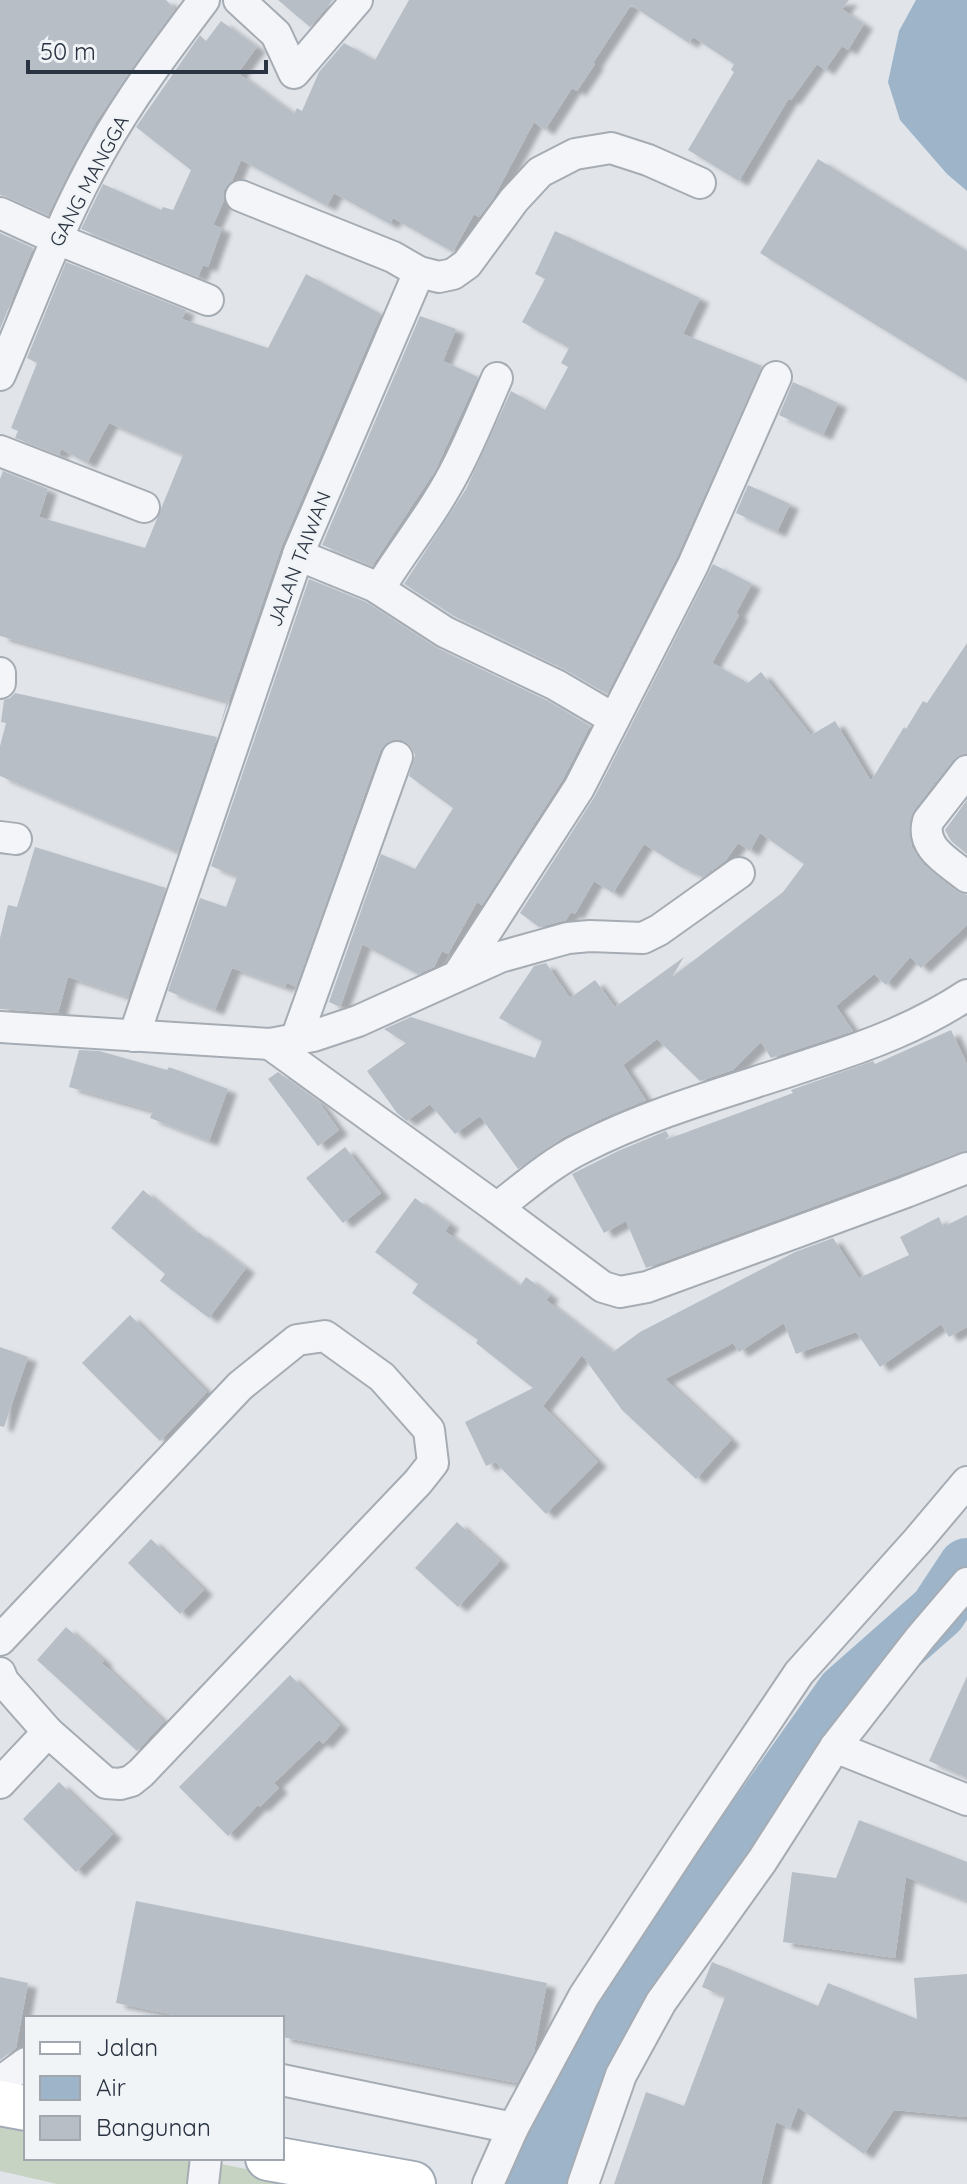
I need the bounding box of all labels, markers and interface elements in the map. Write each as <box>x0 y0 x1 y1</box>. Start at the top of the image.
scale bar <box>28 24 266 74</box>
text: 50 m <box>40 36 96 66</box>
street label: GANG MANGGA <box>43 111 134 251</box>
street label: JALAN TAIWAN <box>261 488 336 630</box>
legend <box>24 2016 284 2160</box>
text: Jalan <box>96 2032 158 2062</box>
text: Air <box>96 2072 126 2102</box>
text: Bangunan <box>96 2112 211 2142</box>

